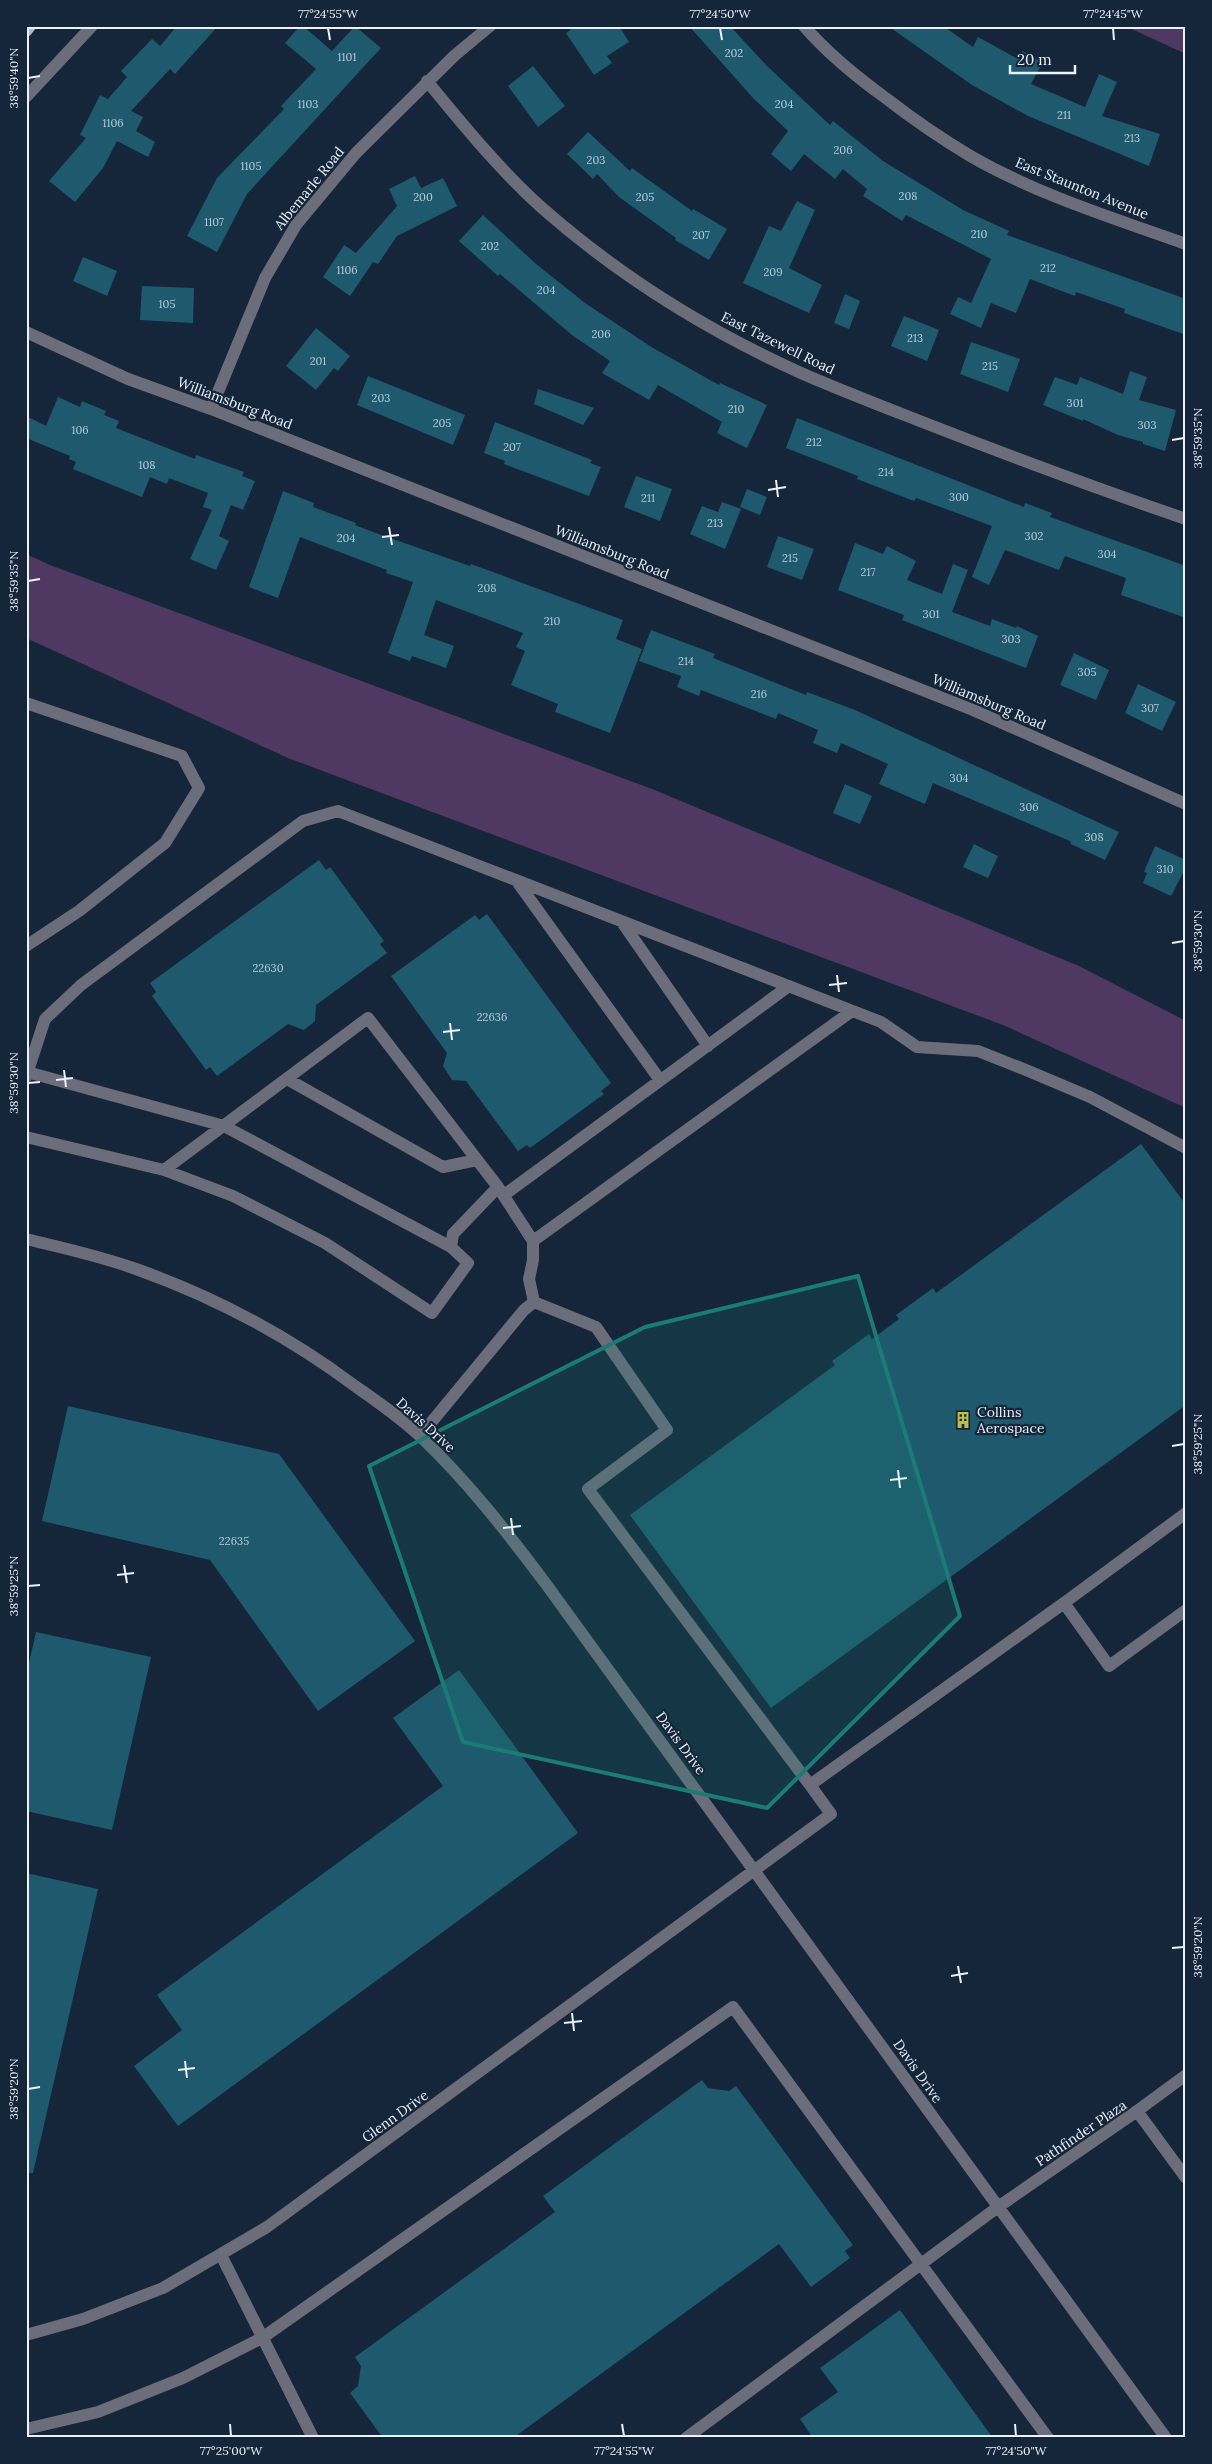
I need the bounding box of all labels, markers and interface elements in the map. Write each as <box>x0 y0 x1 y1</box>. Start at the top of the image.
text: 77°24'55"W <box>298 6 359 21</box>
text: 77°24'50"W <box>689 6 752 21</box>
text: 77°24'45"W <box>1083 6 1144 21</box>
scale bar <box>1010 42 1074 74</box>
house number: 202 <box>725 46 743 60</box>
text: 38°59'40"N <box>6 48 21 108</box>
house number: 1101 <box>338 50 356 64</box>
text: 20 m <box>1017 50 1052 69</box>
house number: 1103 <box>298 97 318 111</box>
house number: 204 <box>775 97 793 111</box>
house number: 211 <box>1057 108 1071 122</box>
house number: 1106 <box>102 116 124 130</box>
house number: 213 <box>1124 131 1140 145</box>
street label: Albemarle Road <box>269 143 348 234</box>
house number: 206 <box>833 143 853 157</box>
house number: 203 <box>587 153 605 167</box>
street label: East Staunton Avenue <box>1013 153 1152 223</box>
house number: 1105 <box>241 159 261 173</box>
house number: 208 <box>899 189 917 203</box>
house number: 200 <box>413 190 433 204</box>
house number: 205 <box>636 190 654 204</box>
house number: 1107 <box>204 215 224 229</box>
house number: 210 <box>971 227 988 241</box>
house number: 207 <box>692 228 710 242</box>
house number: 202 <box>481 239 499 253</box>
house number: 212 <box>1040 261 1056 275</box>
house number: 1106 <box>336 263 358 277</box>
house number: 209 <box>763 265 783 279</box>
house number: 204 <box>537 283 555 297</box>
house number: 105 <box>159 297 175 311</box>
street label: East Tazewell Road <box>718 308 838 378</box>
house number: 206 <box>591 327 611 341</box>
house number: 213 <box>907 331 923 345</box>
house number: 201 <box>310 354 326 368</box>
house number: 215 <box>982 359 998 373</box>
street label: Williamsburg Road <box>175 373 295 433</box>
house number: 203 <box>372 391 390 405</box>
house number: 301 <box>1067 396 1083 410</box>
house number: 210 <box>728 402 745 416</box>
text: 38°59'35"N <box>1190 408 1205 468</box>
house number: 205 <box>433 416 451 430</box>
house number: 303 <box>1137 418 1157 432</box>
house number: 106 <box>71 423 89 437</box>
house number: 212 <box>806 435 822 449</box>
house number: 207 <box>503 440 521 454</box>
house number: 108 <box>138 458 156 472</box>
house number: 214 <box>878 465 894 479</box>
house number: 300 <box>949 490 969 504</box>
house number: 211 <box>641 491 655 505</box>
house number: 213 <box>707 516 723 530</box>
street label: Williamsburg Road <box>552 521 672 583</box>
house number: 302 <box>1025 529 1043 543</box>
house number: 204 <box>337 531 355 545</box>
house number: 304 <box>1098 547 1116 561</box>
text: 38°59'35"N <box>6 551 21 611</box>
house number: 215 <box>782 551 798 565</box>
house number: 217 <box>861 565 875 579</box>
house number: 208 <box>478 581 496 595</box>
house number: 301 <box>923 607 939 621</box>
house number: 210 <box>544 614 561 628</box>
house number: 303 <box>1001 632 1021 646</box>
house number: 214 <box>678 654 694 668</box>
house number: 305 <box>1078 665 1096 679</box>
street label: Williamsburg Road <box>929 670 1049 734</box>
house number: 216 <box>751 687 767 701</box>
house number: 307 <box>1141 701 1159 715</box>
house number: 304 <box>950 771 968 785</box>
house number: 306 <box>1019 800 1039 814</box>
house number: 308 <box>1084 830 1104 844</box>
house number: 310 <box>1157 862 1174 876</box>
text: 38°59'30"N <box>1190 910 1205 972</box>
house number: 22630 <box>252 961 284 975</box>
house number: 22636 <box>477 1010 507 1024</box>
text: 38°59'30"N <box>6 1052 21 1114</box>
street label: Davis Drive <box>393 1394 460 1457</box>
place label: Collins Aerospace <box>976 1403 1045 1437</box>
building icon: Collins Aerospace <box>953 1410 973 1430</box>
text: 38°59'25"N <box>1190 1414 1205 1474</box>
house number: 22635 <box>219 1534 249 1548</box>
text: 38°59'25"N <box>6 1556 21 1616</box>
street label: Davis Drive <box>652 1708 710 1778</box>
text: 38°59'20"N <box>1190 1916 1205 1978</box>
street label: Davis Drive <box>890 2036 947 2107</box>
text: 38°59'20"N <box>6 2058 21 2120</box>
street label: Glenn Drive <box>358 2086 432 2146</box>
street label: Pathfinder Plaza <box>1032 2096 1130 2170</box>
text: 77°25'00"W <box>200 2443 263 2458</box>
text: 77°24'55"W <box>594 2443 655 2458</box>
text: 77°24'50"W <box>985 2443 1048 2458</box>

